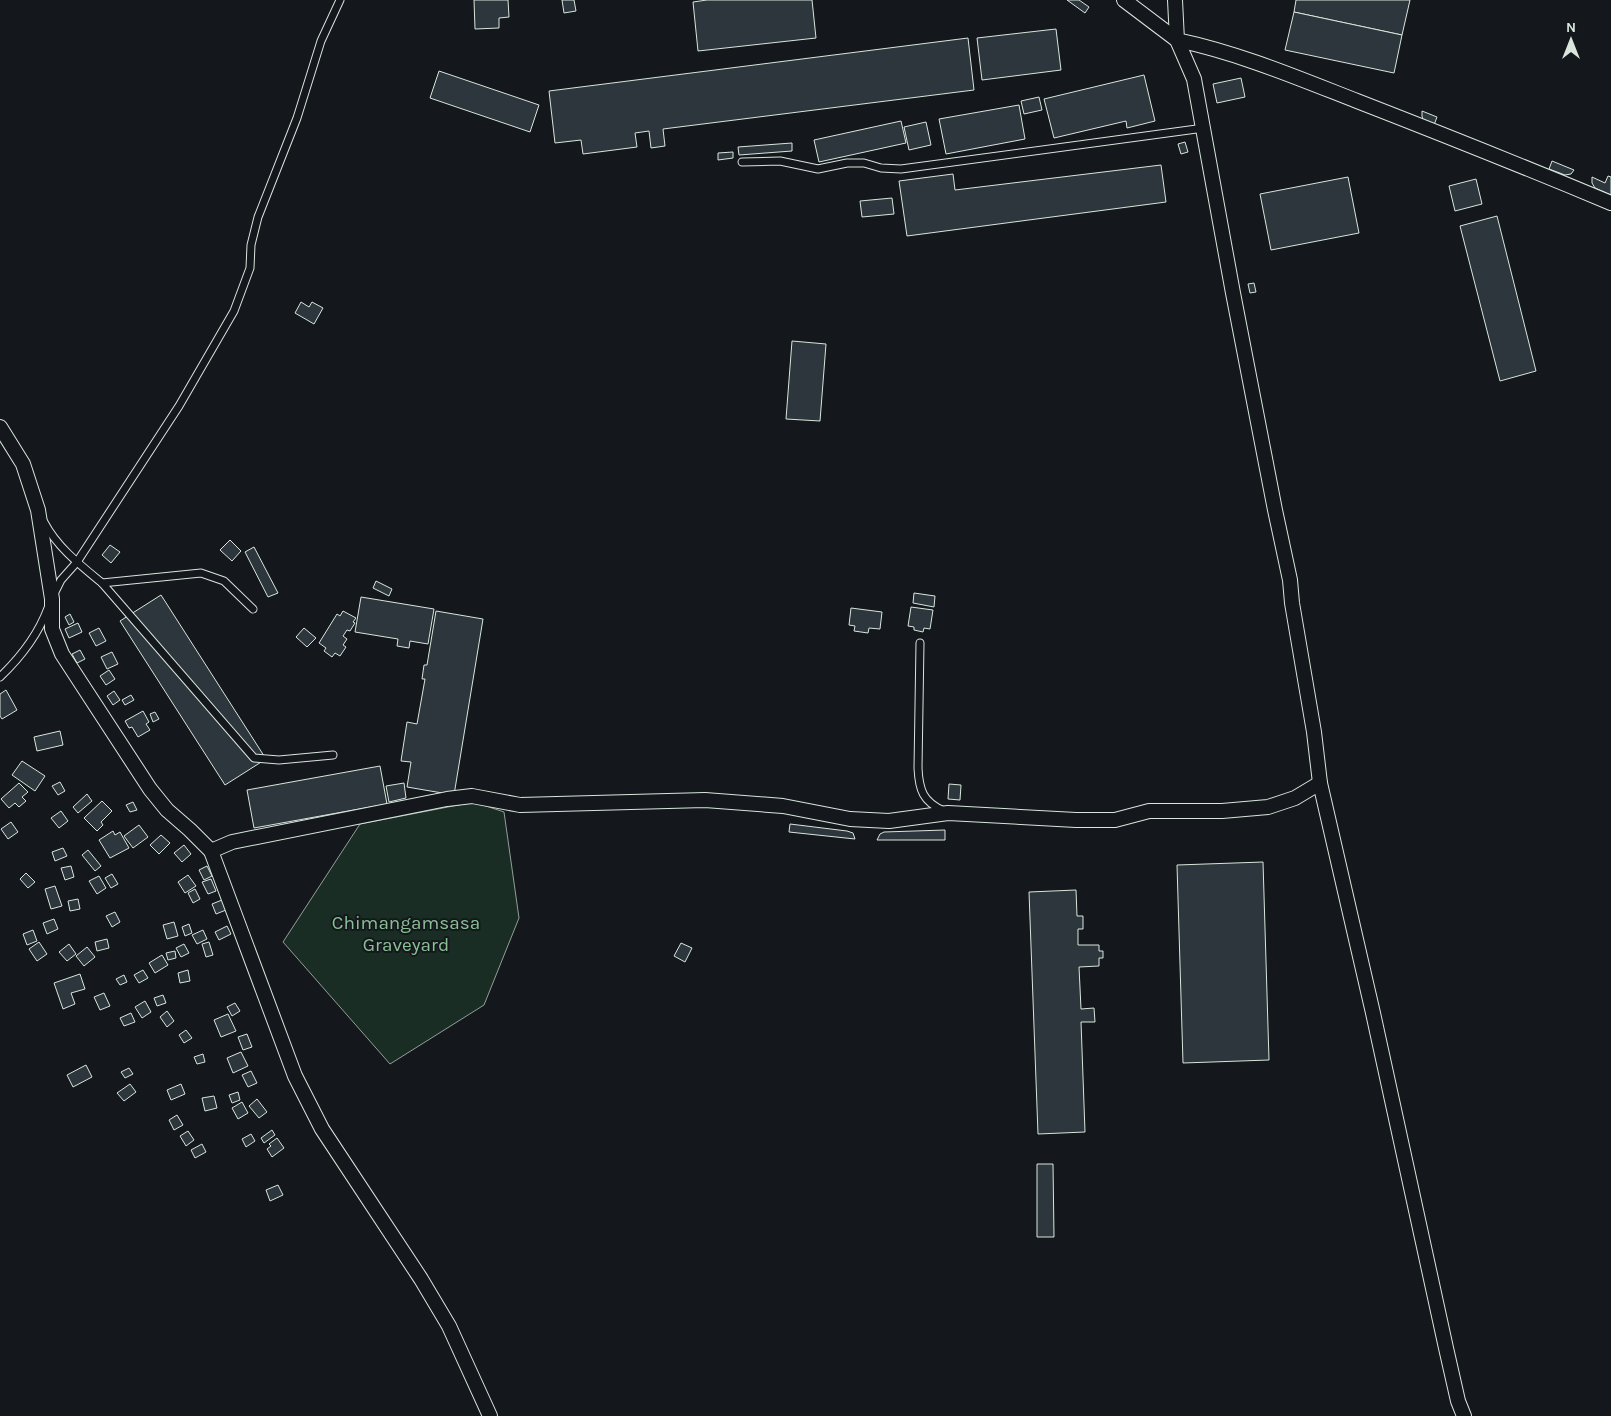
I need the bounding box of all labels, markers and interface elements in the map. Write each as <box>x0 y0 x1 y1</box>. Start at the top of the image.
north arrow <box>1546 15 1596 65</box>
text: N <box>1566 19 1576 36</box>
park label: Chimangamsasa Graveyard <box>332 912 480 956</box>

